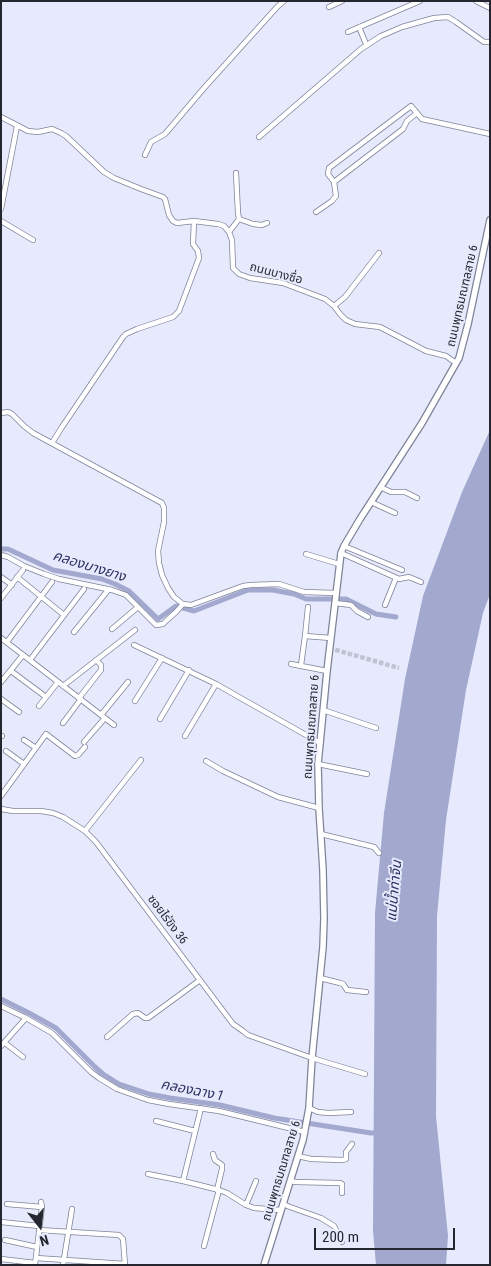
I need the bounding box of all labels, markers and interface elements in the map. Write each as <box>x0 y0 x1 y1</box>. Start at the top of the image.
street label: ถนนพุทธมณฑลสาย 6 <box>444 244 482 348</box>
street label: ถนนบางซื่อ <box>248 260 304 288</box>
water label: คลองบางยาง <box>51 548 127 586</box>
street label: ถนนพุทธมณฑลสาย 6 <box>301 674 323 780</box>
water label: แม่น้ำท่าจีน <box>384 860 406 922</box>
street label: ซอยไร่ขิง 36 <box>144 893 190 947</box>
water label: คลองฉาง 1 <box>159 1077 225 1105</box>
street label: ถนนพุทธมณฑลสาย 6 <box>260 1119 304 1223</box>
north arrow <box>15 1201 65 1251</box>
scale bar <box>316 1218 457 1250</box>
text: 200 m <box>322 1228 359 1246</box>
text: N <box>38 1232 50 1249</box>

